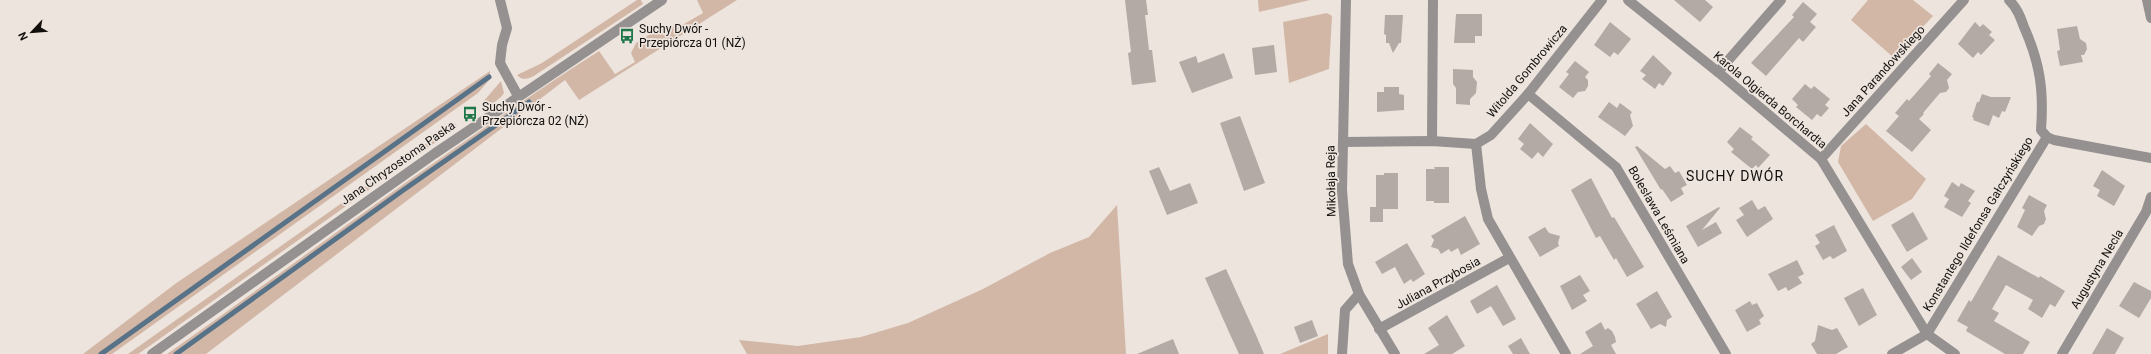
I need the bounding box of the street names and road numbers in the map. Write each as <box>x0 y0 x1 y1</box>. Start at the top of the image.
street label: Witolda Gombrowicza <box>1484 22 1570 120</box>
street label: Jana Parandowskiego <box>1838 22 1928 120</box>
street label: Karola Olgierda Borchardta <box>1711 48 1829 152</box>
street label: Jana Chryzostoma Paska <box>338 118 458 208</box>
street label: Konstantego Ildefonsa Gałczyńskiego <box>1920 134 2036 314</box>
street label: Mikołaja Reja <box>1323 145 1339 217</box>
street label: Bolesława Leśmiana <box>1625 164 1693 266</box>
street label: Augustyna Necla <box>2068 227 2126 311</box>
street label: Juliana Przybosia <box>1393 254 1483 312</box>

